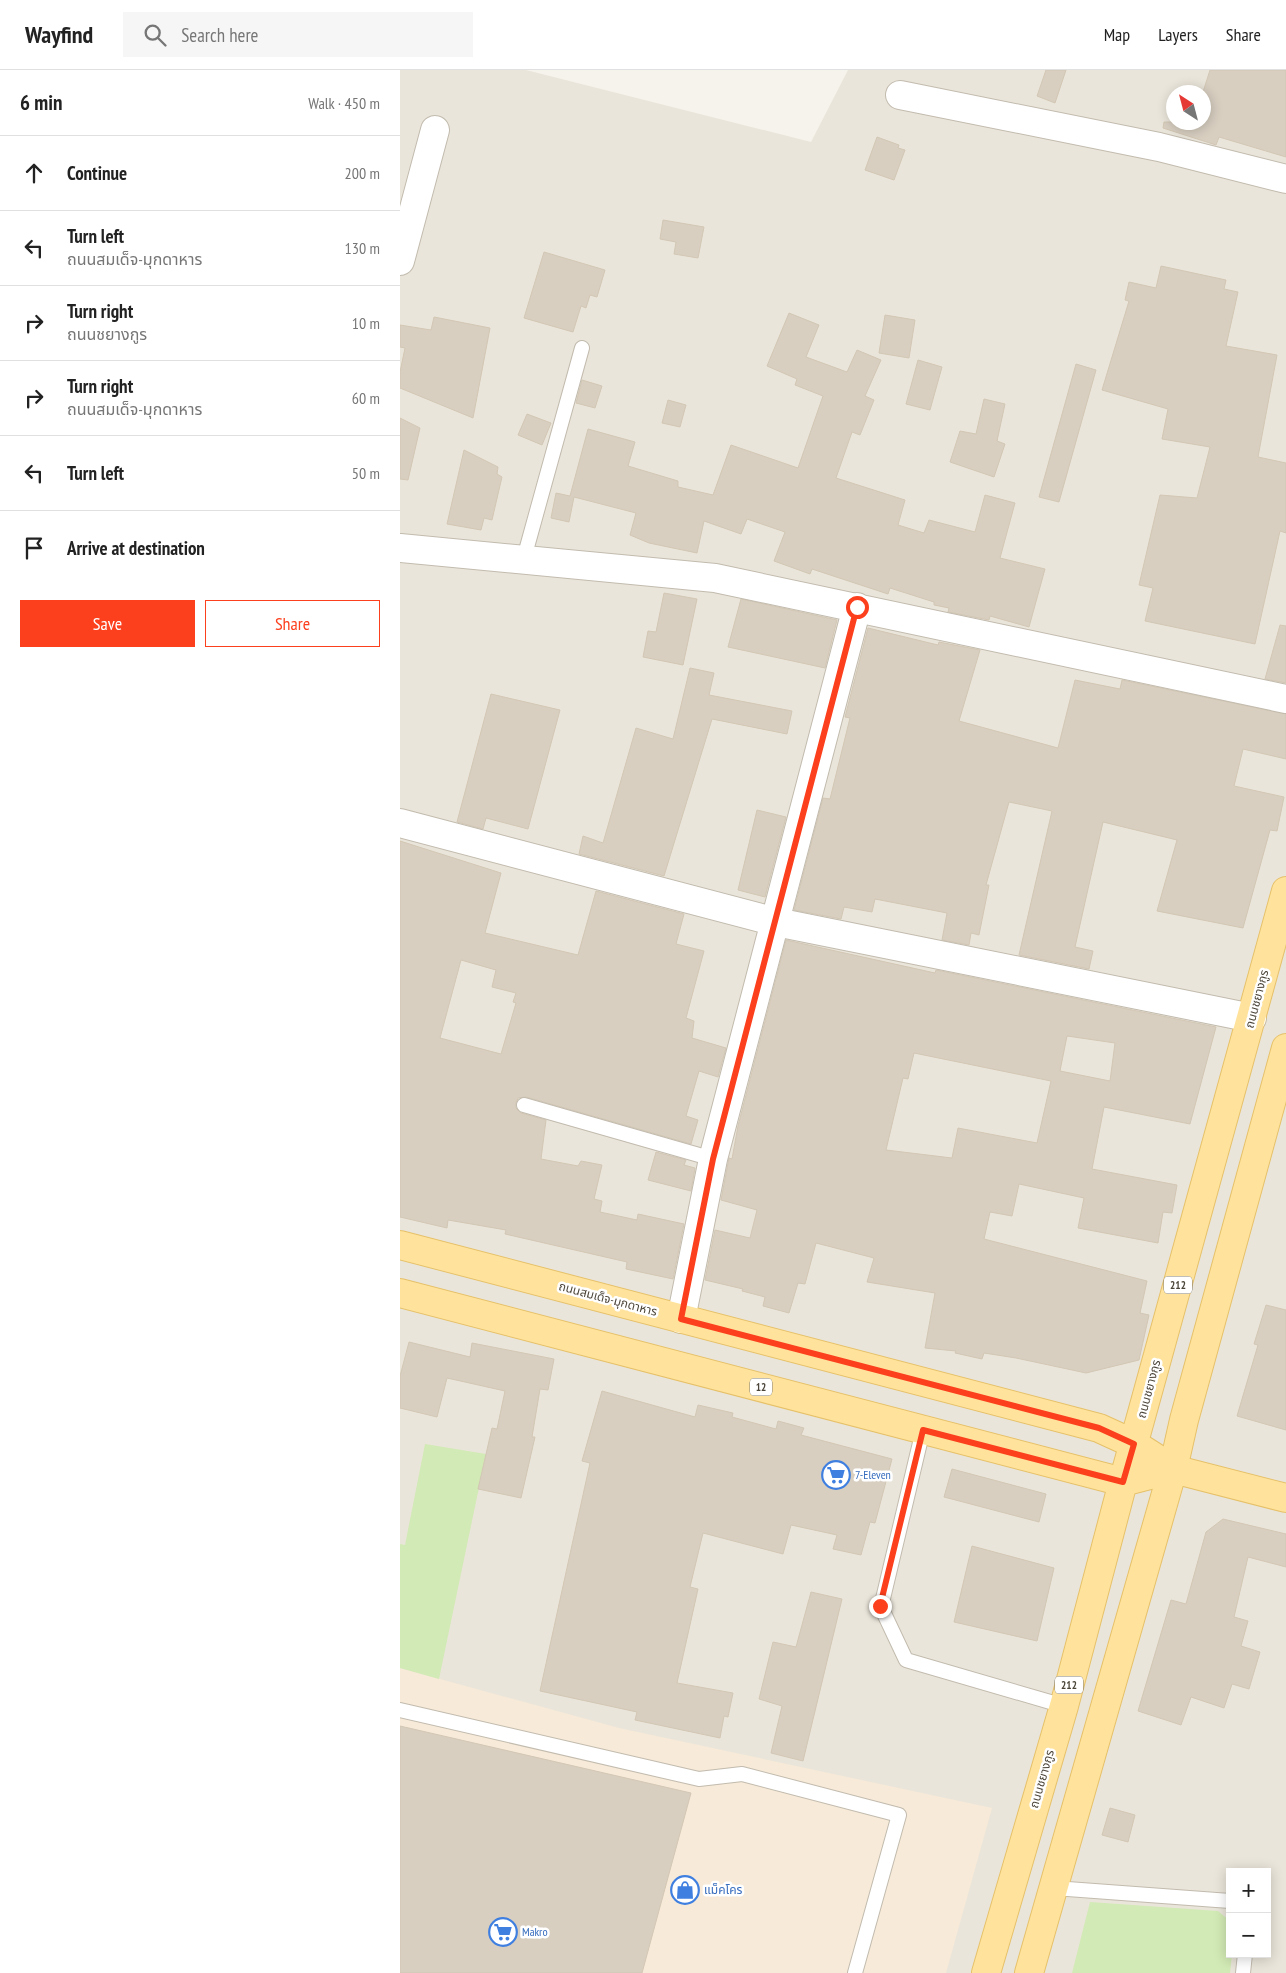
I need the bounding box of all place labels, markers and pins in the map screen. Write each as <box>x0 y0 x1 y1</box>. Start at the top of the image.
supermarket icon: 7-Eleven <box>821 1460 851 1490</box>
place label: 7-Eleven <box>855 1467 891 1482</box>
shop icon: แม็คโคร <box>670 1875 700 1905</box>
place label: แม็คโคร <box>704 1882 742 1897</box>
supermarket icon: Makro <box>488 1917 518 1947</box>
place label: Makro <box>522 1924 548 1939</box>

